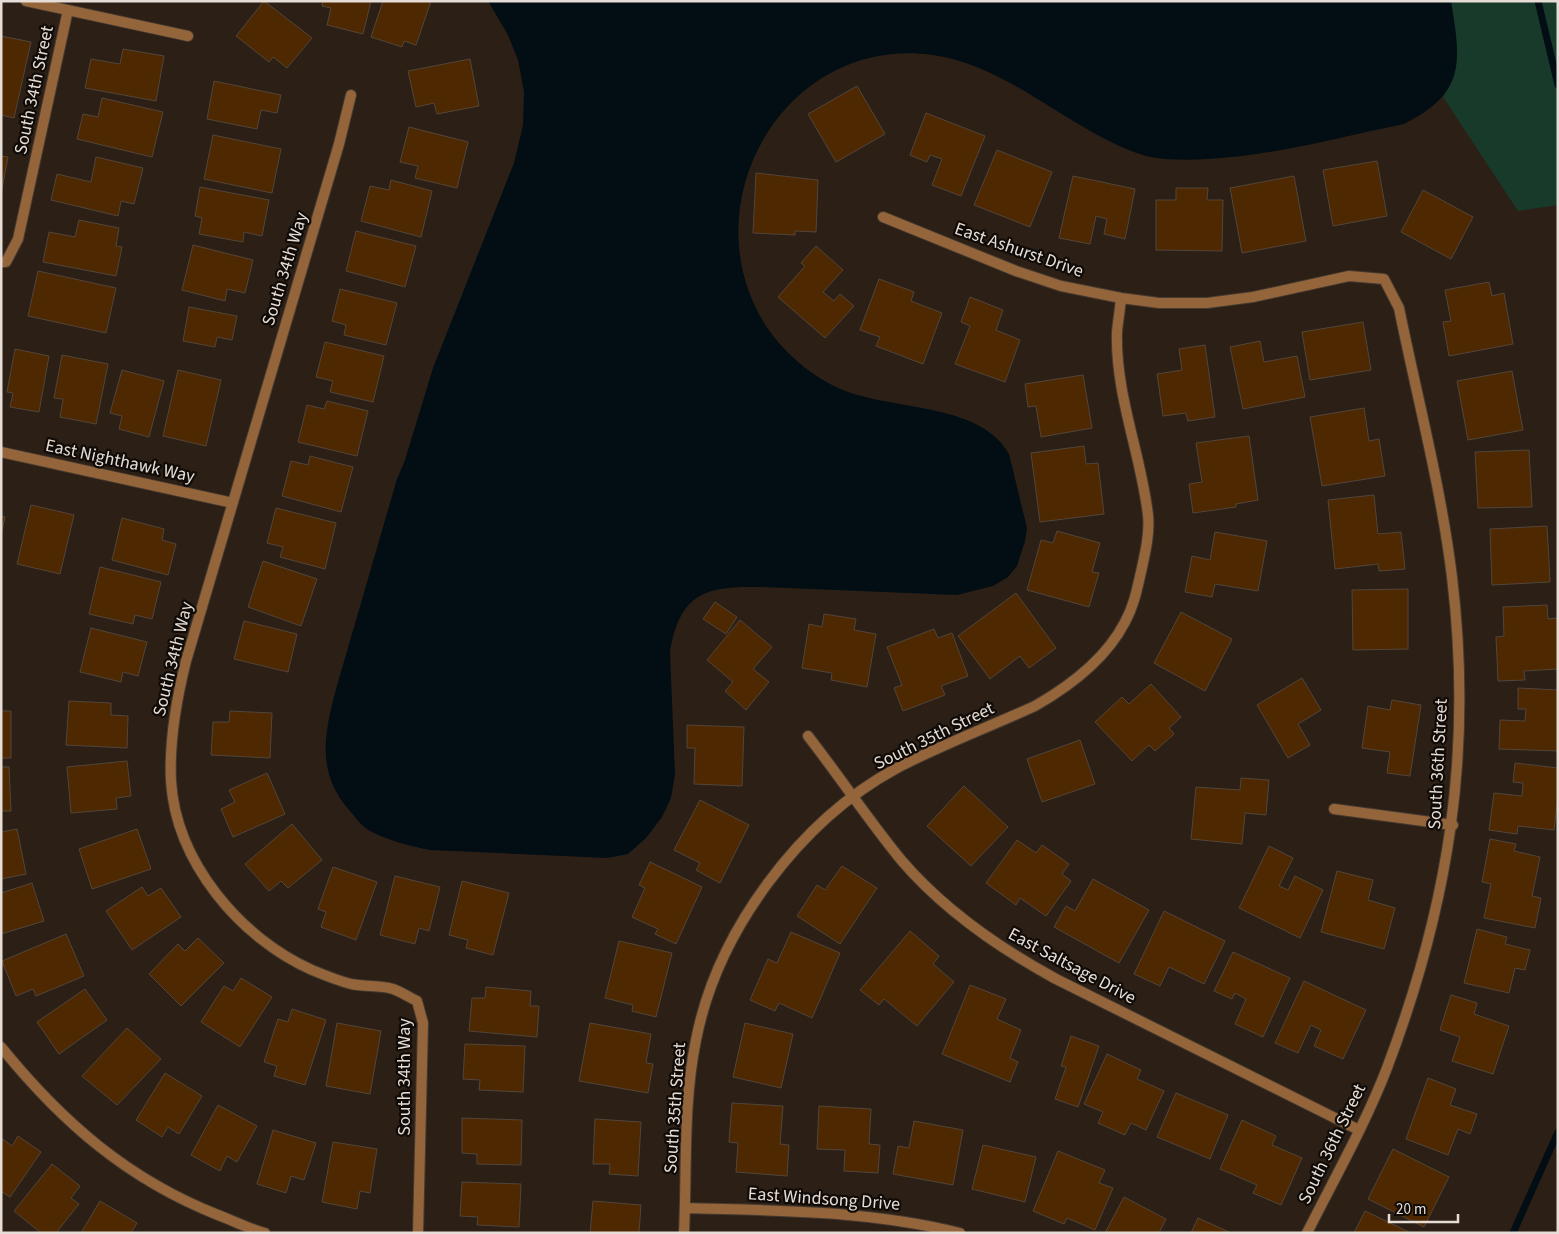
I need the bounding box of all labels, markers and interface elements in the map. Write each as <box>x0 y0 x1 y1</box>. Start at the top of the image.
street label: South 34th Street <box>8 23 60 157</box>
street label: South 34th Way <box>256 209 314 329</box>
street label: East Ashurst Drive <box>951 216 1087 284</box>
street label: East Nighthawk Way <box>43 433 198 489</box>
street label: South 34th Way <box>147 598 199 719</box>
street label: South 35th Street <box>870 696 998 776</box>
street label: South 36th Street <box>1422 698 1454 830</box>
street label: East Saltsage Drive <box>1004 922 1140 1010</box>
street label: South 34th Way <box>392 1018 417 1136</box>
street label: South 35th Street <box>658 1042 692 1174</box>
street label: South 36th Street <box>1292 1080 1372 1208</box>
street label: East Windsong Drive <box>747 1181 901 1217</box>
scale bar <box>1389 1192 1458 1224</box>
text: 20 m <box>1396 1199 1426 1220</box>

